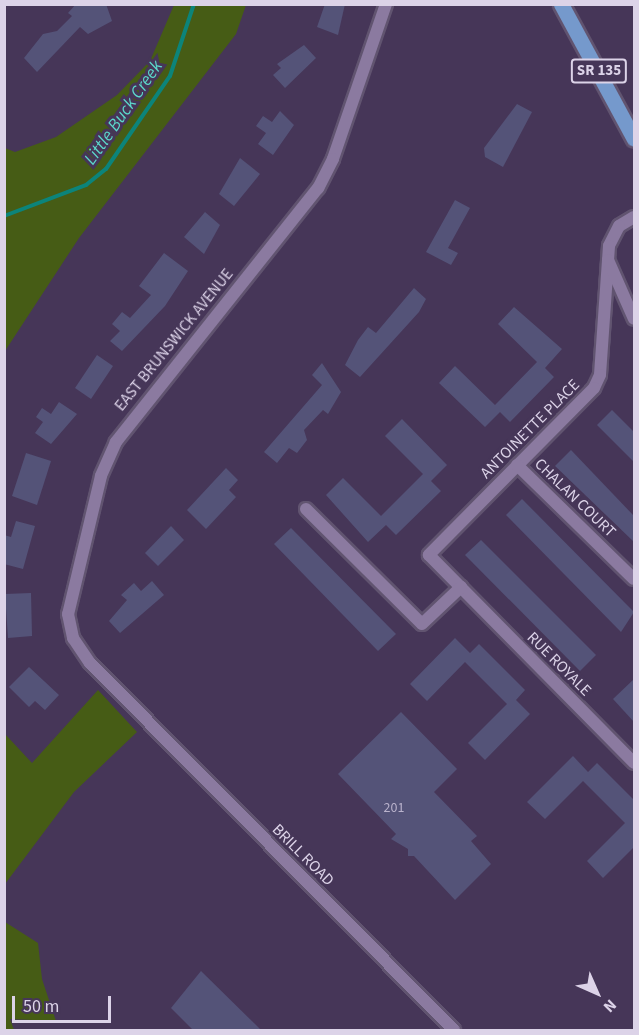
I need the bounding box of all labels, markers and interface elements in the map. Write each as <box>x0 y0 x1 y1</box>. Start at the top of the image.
water label: Little Buck Creek <box>80 57 168 169</box>
road number: SR 135 <box>570 59 628 83</box>
street label: EAST BRUNSWICK AVENUE <box>111 265 237 415</box>
street label: ANTOINETTE PLACE <box>476 375 584 483</box>
street label: CHALAN COURT <box>530 454 620 542</box>
street label: RUE ROYALE <box>523 628 595 700</box>
house number: 201 <box>384 800 404 816</box>
street label: BRILL ROAD <box>268 820 338 890</box>
north arrow <box>567 963 627 1023</box>
scale bar <box>15 984 114 1022</box>
text: 50 m <box>23 994 59 1019</box>
text: N <box>598 994 621 1017</box>

